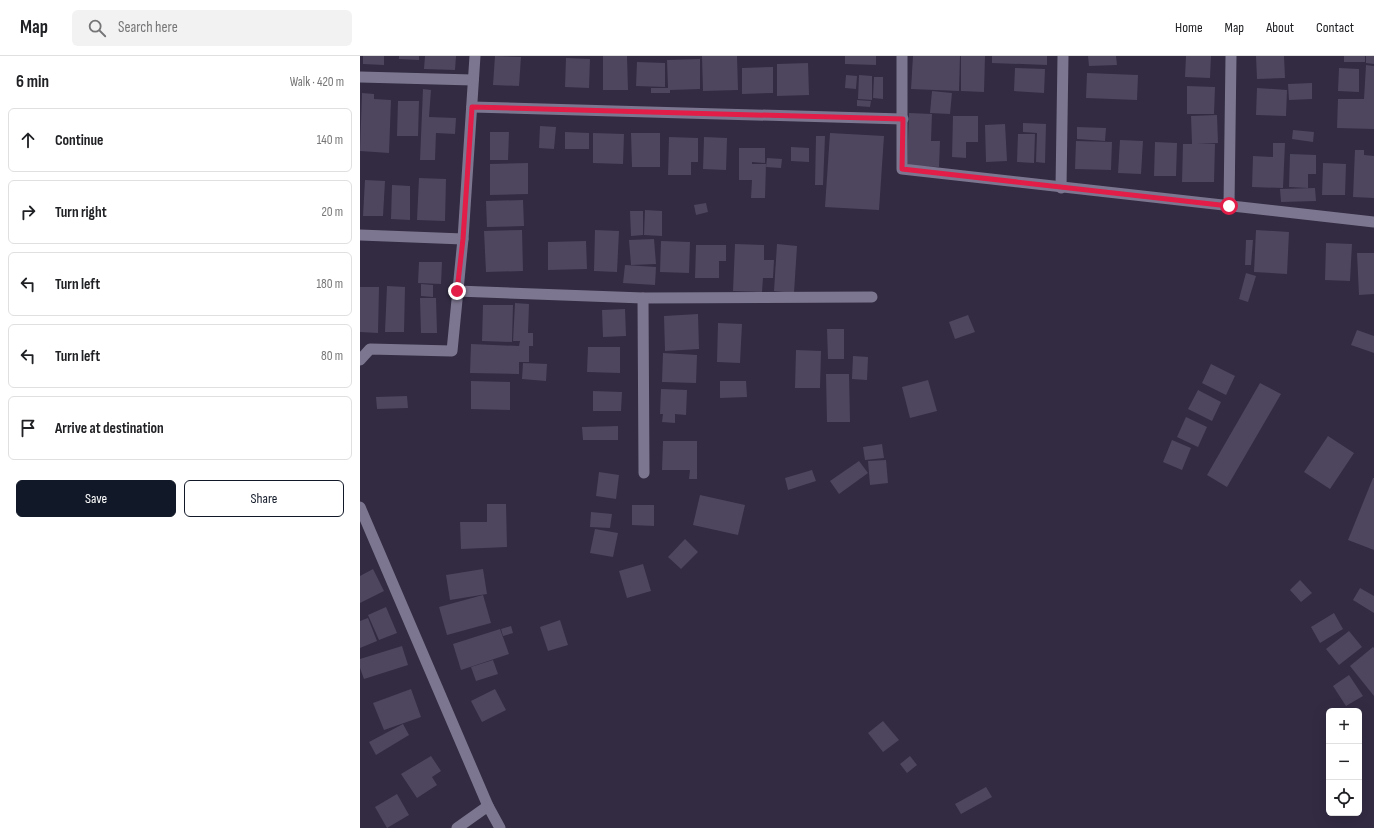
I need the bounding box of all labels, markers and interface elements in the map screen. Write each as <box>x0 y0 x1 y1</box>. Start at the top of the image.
search box <box>72 10 352 46</box>
text: Map <box>20 16 48 39</box>
icon: search <box>86 17 108 39</box>
text: Search here <box>118 18 178 37</box>
text: Home <box>1175 19 1203 36</box>
text: Map <box>1225 19 1244 36</box>
text: About <box>1266 19 1294 36</box>
text: Contact <box>1316 19 1354 36</box>
text: 6 min <box>16 72 49 92</box>
text: Walk · 420 m <box>290 74 344 90</box>
icon: ahead <box>17 129 39 151</box>
text: Continue <box>55 131 104 150</box>
text: 140 m <box>317 132 343 148</box>
route start <box>1220 197 1238 215</box>
icon: right <box>17 201 39 223</box>
text: Turn right <box>55 203 107 222</box>
text: 20 m <box>321 204 343 220</box>
icon: left <box>17 273 39 295</box>
text: Turn left <box>55 275 100 294</box>
text: 180 m <box>317 276 343 292</box>
route end <box>448 282 466 300</box>
icon: left <box>17 345 39 367</box>
text: Turn left <box>55 347 100 366</box>
text: 80 m <box>321 348 343 364</box>
icon: arrive <box>17 417 39 439</box>
text: Arrive at destination <box>55 419 164 438</box>
button: Save <box>16 480 176 517</box>
button: Share <box>184 480 344 517</box>
map controls <box>1326 708 1362 816</box>
button: + <box>1326 708 1362 744</box>
button: − <box>1326 744 1362 780</box>
button: locate <box>1326 780 1362 816</box>

